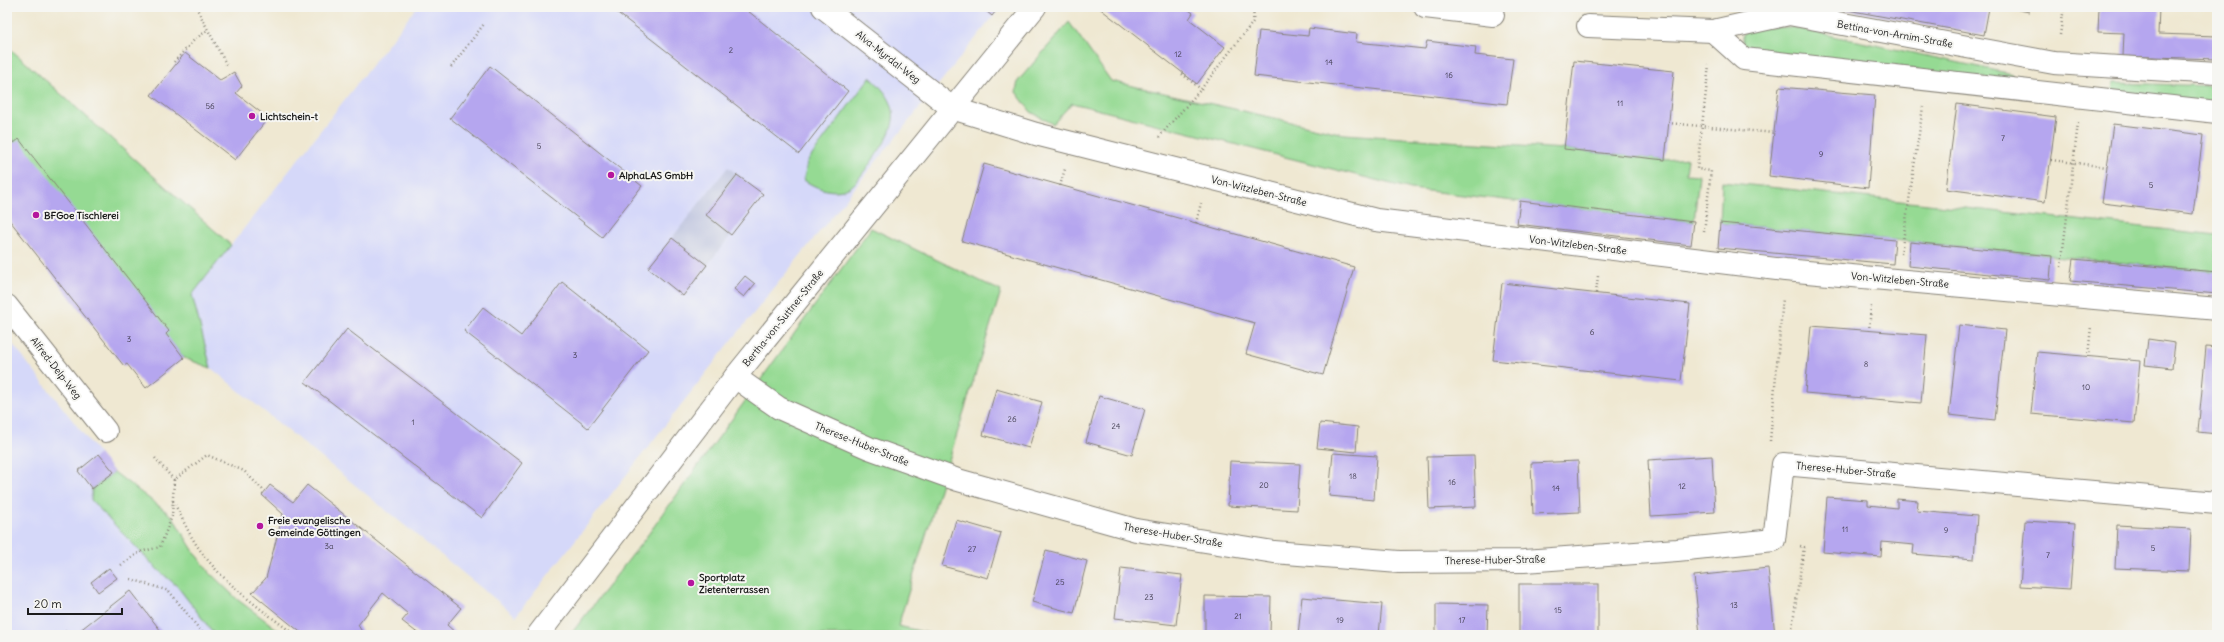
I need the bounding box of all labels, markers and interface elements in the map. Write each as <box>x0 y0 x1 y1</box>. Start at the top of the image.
street label: Bettina-von-Arnim-Straße <box>1836 17 1954 51</box>
street label: Alva-Myrdal-Weg <box>853 28 923 86</box>
house number: 2 <box>729 45 734 55</box>
house number: 12 <box>1174 49 1182 59</box>
house number: 14 <box>1325 57 1333 67</box>
house number: 16 <box>1445 70 1453 80</box>
house number: 11 <box>1617 98 1623 108</box>
house number: 56 <box>205 101 215 111</box>
place label: Lichtschein-t <box>260 110 319 123</box>
marker: Lichtschein-t <box>247 111 257 121</box>
house number: 7 <box>2001 133 2005 143</box>
house number: 5 <box>537 141 542 151</box>
house number: 9 <box>1819 149 1824 159</box>
place label: AlphaLAS GmbH <box>619 169 693 182</box>
marker: AlphaLAS GmbH <box>606 170 616 180</box>
street label: Von-Witzleben-Straße <box>1210 173 1308 209</box>
house number: 5 <box>2149 180 2154 190</box>
place label: BFGoe Tischlerei <box>44 209 119 222</box>
marker: BFGoe Tischlerei <box>31 210 41 220</box>
street label: Von-Witzleben-Straße <box>1528 233 1628 257</box>
street label: Bertha-von-Suttner-Straße <box>740 267 826 369</box>
street label: Von-Witzleben-Straße <box>1851 269 1949 291</box>
house number: 6 <box>1590 327 1595 337</box>
street label: Alfred-Delp-Weg <box>28 334 84 402</box>
house number: 3 <box>127 334 132 344</box>
house number: 3 <box>573 350 578 360</box>
house number: 8 <box>1864 359 1869 369</box>
house number: 10 <box>2082 382 2090 392</box>
house number: 26 <box>1008 414 1017 424</box>
house number: 1 <box>411 417 415 427</box>
street label: Therese-Huber-Straße <box>813 419 911 469</box>
house number: 24 <box>1112 421 1121 431</box>
street label: Therese-Huber-Straße <box>1795 459 1897 481</box>
house number: 18 <box>1349 471 1357 481</box>
house number: 16 <box>1448 477 1456 487</box>
house number: 20 <box>1259 480 1269 490</box>
house number: 12 <box>1678 481 1686 491</box>
house number: 14 <box>1552 483 1560 493</box>
place label: Freie evangelische Gemeinde Göttingen <box>268 514 361 539</box>
street label: Therese-Huber-Straße <box>1122 520 1224 550</box>
marker: Freie evangelische Gemeinde Göttingen <box>255 521 265 531</box>
house number: 11 <box>1842 524 1848 534</box>
house number: 9 <box>1944 525 1949 535</box>
house number: 3a <box>324 541 334 551</box>
house number: 5 <box>2151 543 2156 553</box>
house number: 27 <box>968 544 976 554</box>
house number: 7 <box>2046 550 2050 560</box>
street label: Therese-Huber-Straße <box>1445 553 1545 567</box>
place label: Sportplatz Zietenterrassen <box>699 571 770 596</box>
house number: 25 <box>1056 577 1065 587</box>
marker: Sportplatz Zietenterrassen <box>686 578 696 588</box>
scale bar <box>28 590 122 616</box>
house number: 23 <box>1145 592 1154 602</box>
text: 20 m <box>34 596 62 611</box>
house number: 13 <box>1730 600 1738 610</box>
house number: 15 <box>1554 605 1562 615</box>
house number: 21 <box>1234 611 1242 621</box>
house number: 19 <box>1336 615 1344 625</box>
house number: 17 <box>1458 615 1466 625</box>

